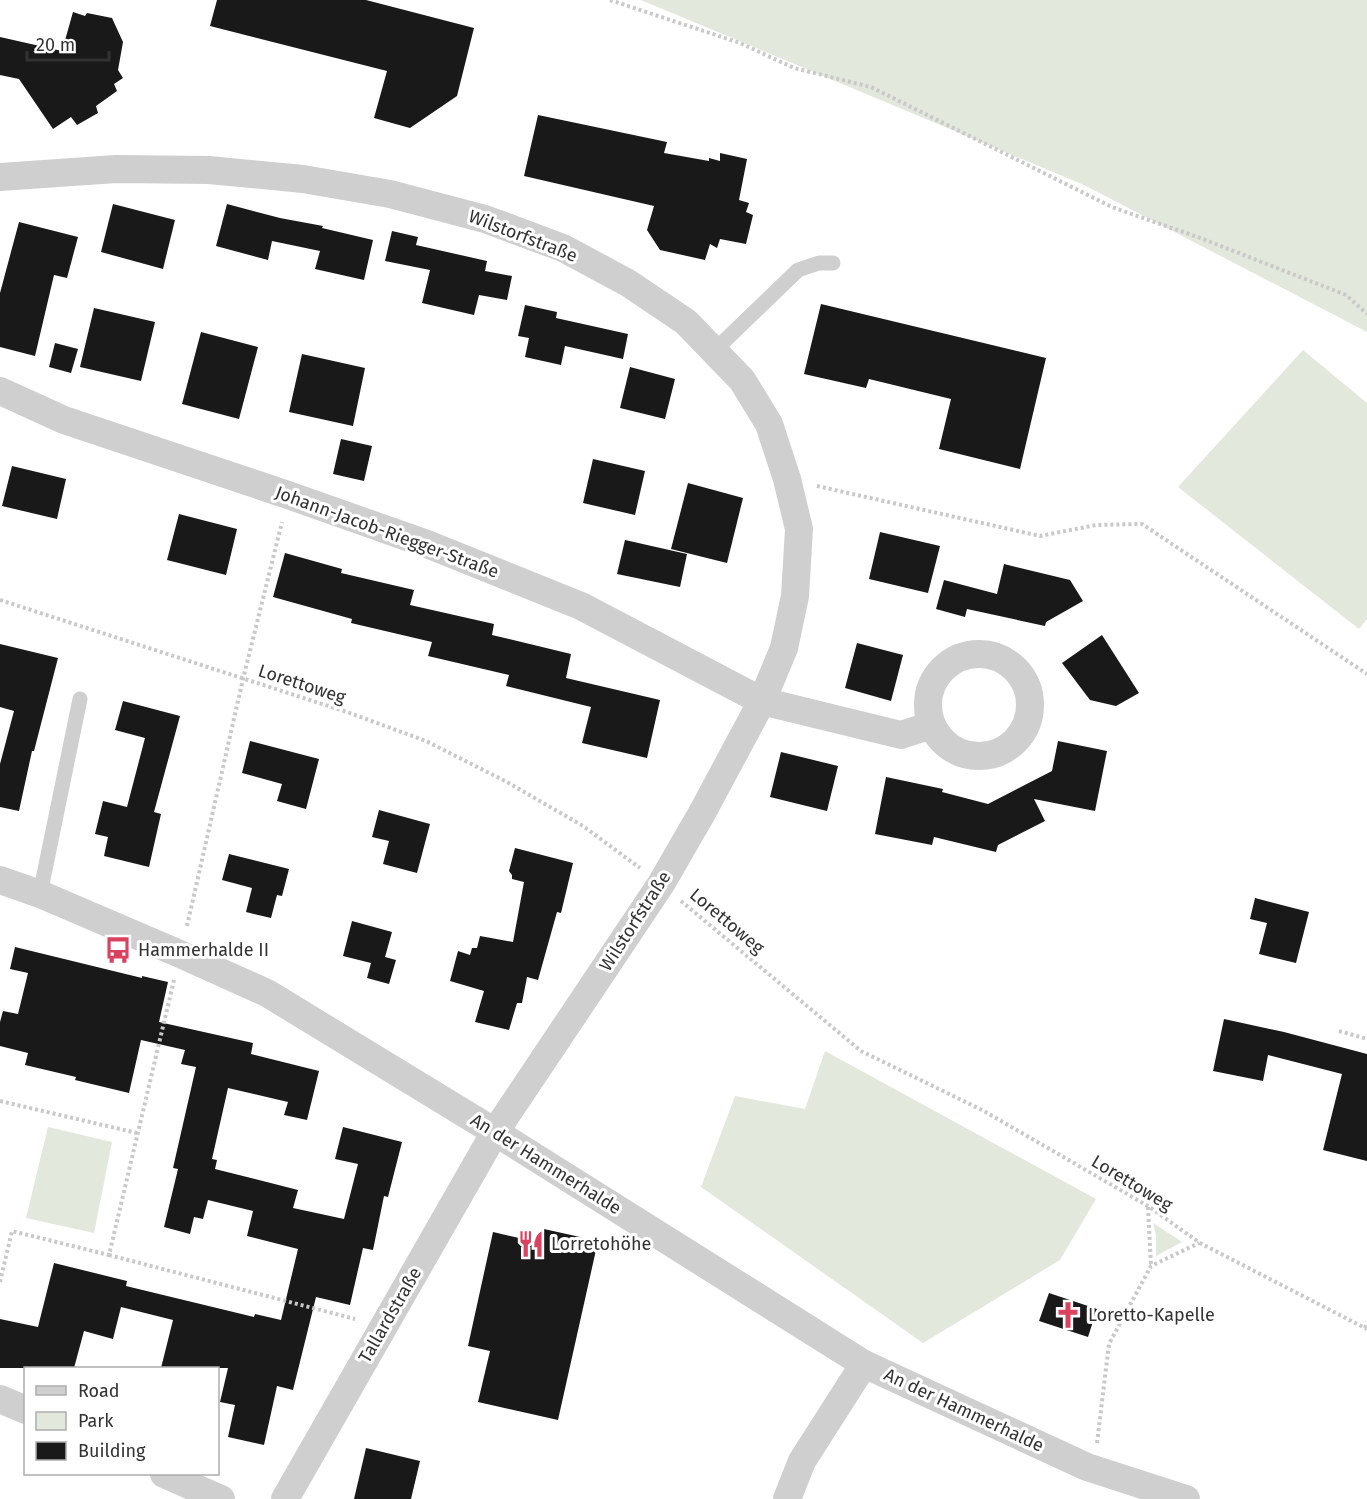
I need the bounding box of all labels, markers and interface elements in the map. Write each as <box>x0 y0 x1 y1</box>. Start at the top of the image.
scale bar <box>27 24 110 62</box>
text: 20 m <box>36 34 75 56</box>
street label: Wilstorfstraße <box>465 205 581 267</box>
street label: Johann-Jacob-Riegger-Straße <box>272 481 502 583</box>
street label: Lorettoweg <box>256 660 349 709</box>
street label: Wilstorfstraße <box>595 867 675 975</box>
street label: Lorettoweg <box>685 883 769 959</box>
bus stop icon: Hammerhalde II <box>103 935 133 965</box>
place label: Hammerhalde II <box>138 939 269 961</box>
street label: An der Hammerhalde <box>467 1109 625 1219</box>
street label: Lorettoweg <box>1088 1150 1177 1216</box>
restaurant icon: Lorretohöhe <box>516 1229 546 1259</box>
place label: Lorretohöhe <box>551 1233 651 1255</box>
street label: Tallardstraße <box>354 1263 426 1367</box>
church icon: Loretto-Kapelle <box>1053 1300 1083 1330</box>
place label: Loretto-Kapelle <box>1088 1304 1215 1326</box>
street label: An der Hammerhalde <box>881 1363 1047 1457</box>
legend <box>24 1367 219 1475</box>
text: Road <box>78 1380 120 1402</box>
text: Park <box>78 1410 114 1432</box>
text: Building <box>78 1440 146 1462</box>

